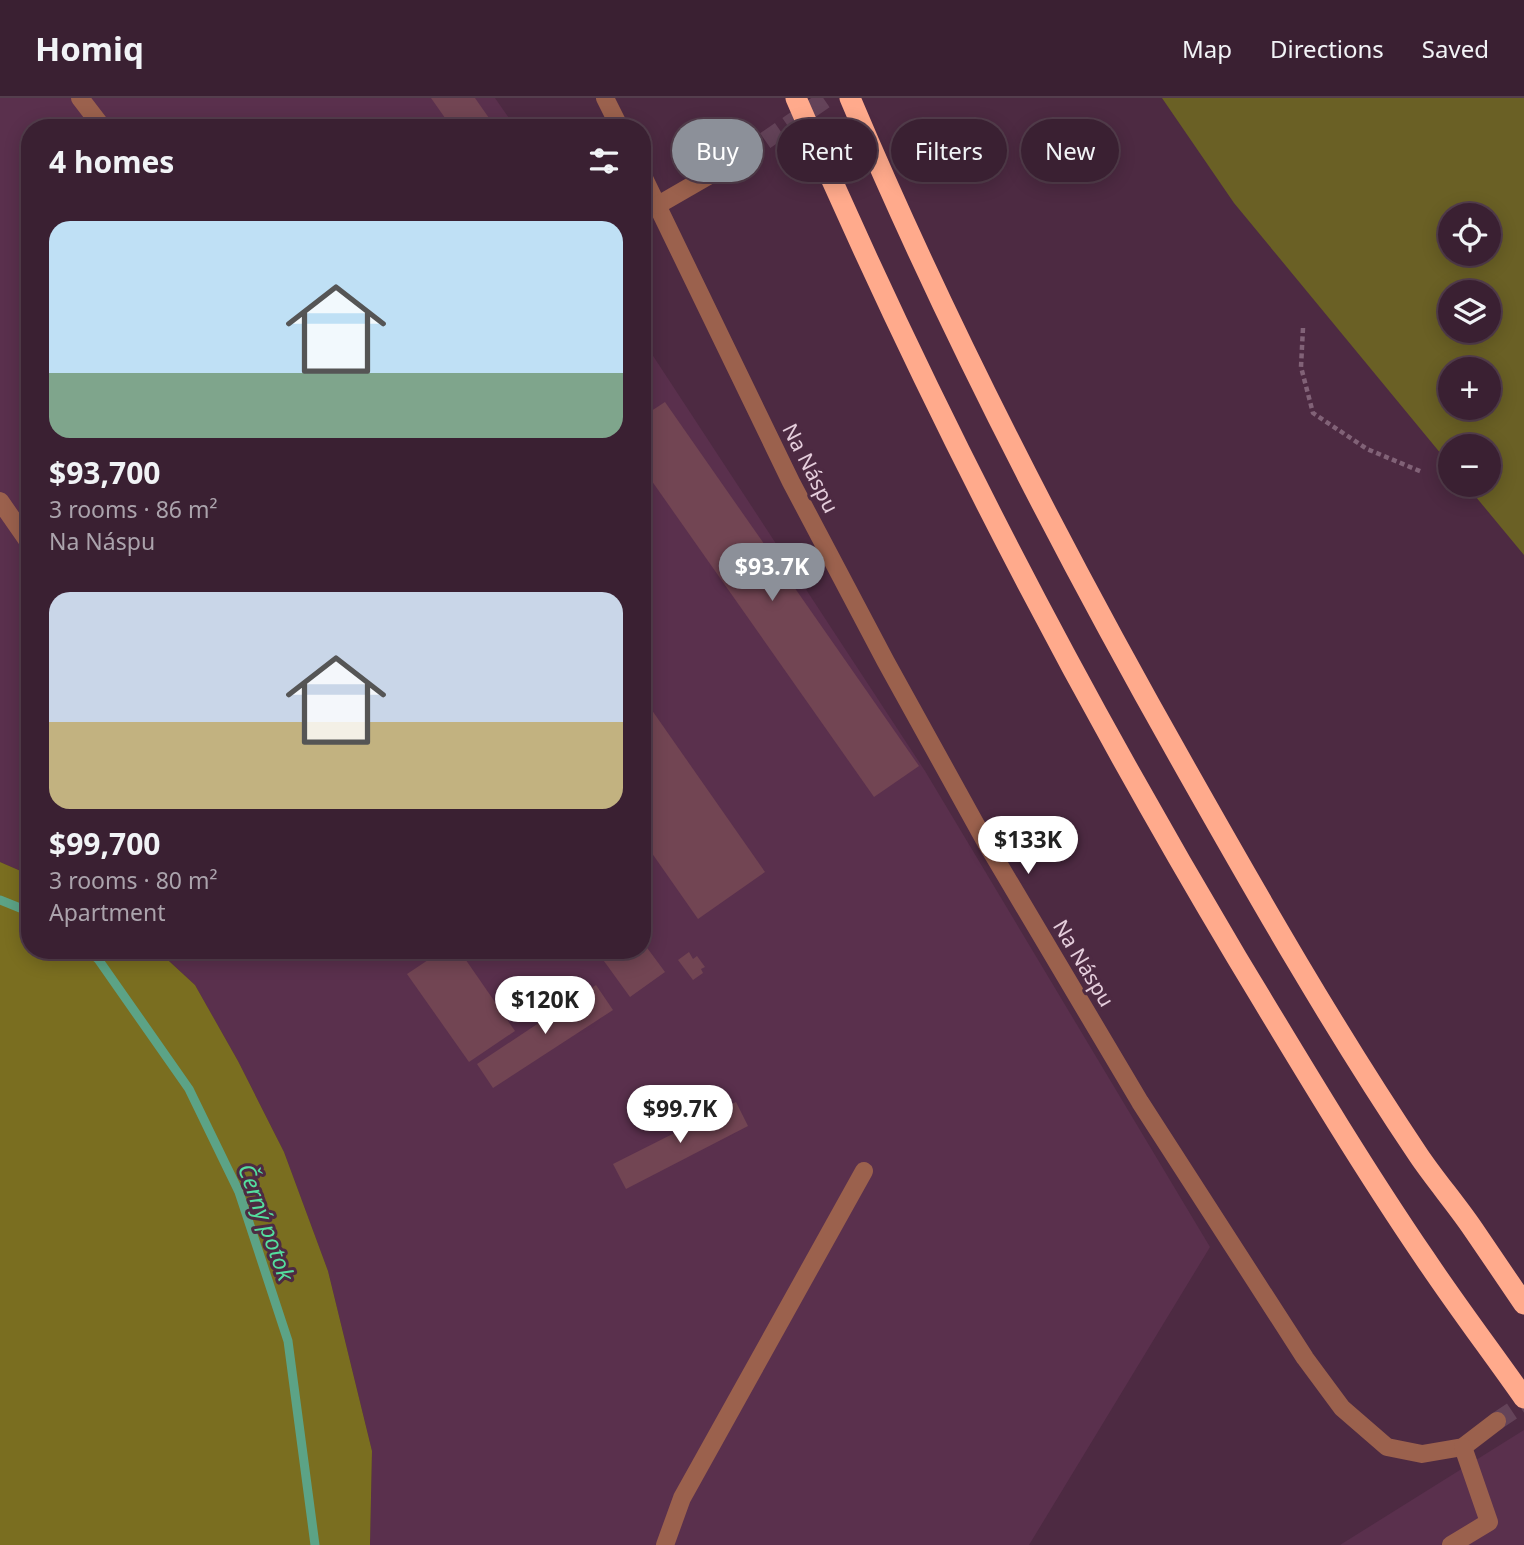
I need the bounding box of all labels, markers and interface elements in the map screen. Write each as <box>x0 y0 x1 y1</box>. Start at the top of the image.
text: Homiq <box>35 26 144 71</box>
text: Map <box>1182 32 1232 65</box>
text: Directions <box>1270 32 1384 65</box>
text: Saved <box>1422 32 1489 65</box>
chip: Buy <box>672 119 763 182</box>
chip: Rent <box>777 119 877 182</box>
chip: Filters <box>891 119 1007 182</box>
chip: New <box>1021 119 1119 182</box>
text: 4 homes <box>49 141 174 182</box>
icon: filters <box>585 142 623 180</box>
map controls <box>1438 203 1501 497</box>
button: locate <box>1438 203 1501 266</box>
icon: home <box>273 266 399 392</box>
button: layers <box>1438 280 1501 343</box>
button: + <box>1438 357 1501 420</box>
street label: Na Náspu <box>777 418 845 518</box>
button: − <box>1438 434 1501 497</box>
text: $93,700 <box>49 452 161 493</box>
text: 3 rooms · 86 m² <box>49 493 218 525</box>
text: Na Náspu <box>49 525 155 557</box>
pin: $93.7K <box>715 544 829 603</box>
text: $93.7K <box>735 550 809 582</box>
icon: home <box>273 637 399 763</box>
pin: $133K <box>979 816 1077 876</box>
text: $99,700 <box>49 823 161 864</box>
text: $133K <box>994 823 1062 855</box>
text: 3 rooms · 80 m² <box>49 864 218 896</box>
text: Apartment <box>49 896 166 928</box>
street label: Na Náspu <box>1047 914 1121 1012</box>
pin: $120K <box>496 976 594 1036</box>
text: $120K <box>511 983 579 1015</box>
pin: $99.7K <box>623 1086 737 1145</box>
text: $99.7K <box>643 1092 717 1124</box>
water label: Černý potok <box>231 1159 304 1287</box>

